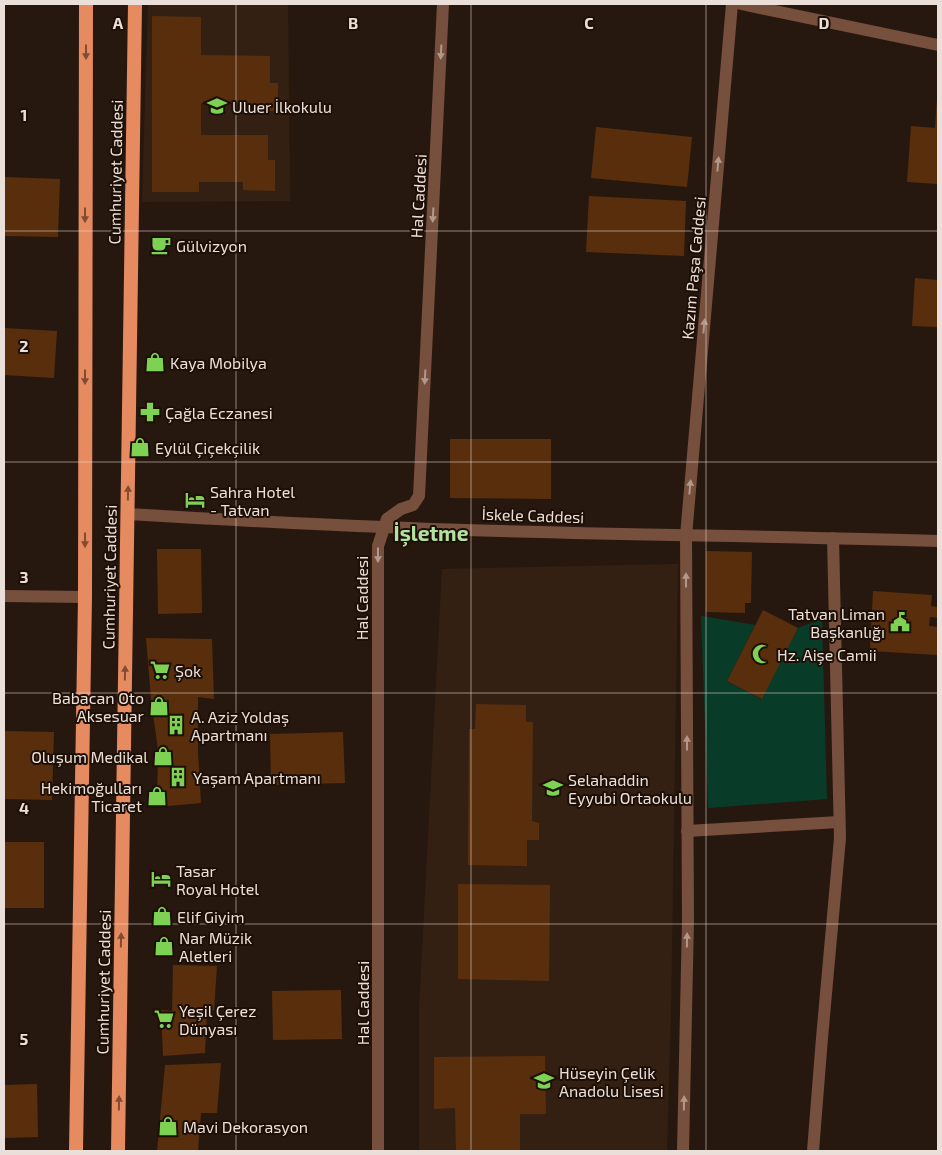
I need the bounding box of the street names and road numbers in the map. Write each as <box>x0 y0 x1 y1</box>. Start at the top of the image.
street label: Cumhuriyet Caddesi <box>104 100 126 244</box>
street label: Hal Caddesi <box>406 153 430 239</box>
street label: Kazım Paşa Caddesi <box>677 196 710 340</box>
street label: İskele Caddesi <box>481 504 585 526</box>
street label: Cumhuriyet Caddesi <box>98 505 120 649</box>
street label: Hal Caddesi <box>352 556 371 640</box>
street label: Cumhuriyet Caddesi <box>92 910 114 1054</box>
street label: Hal Caddesi <box>353 961 372 1045</box>

